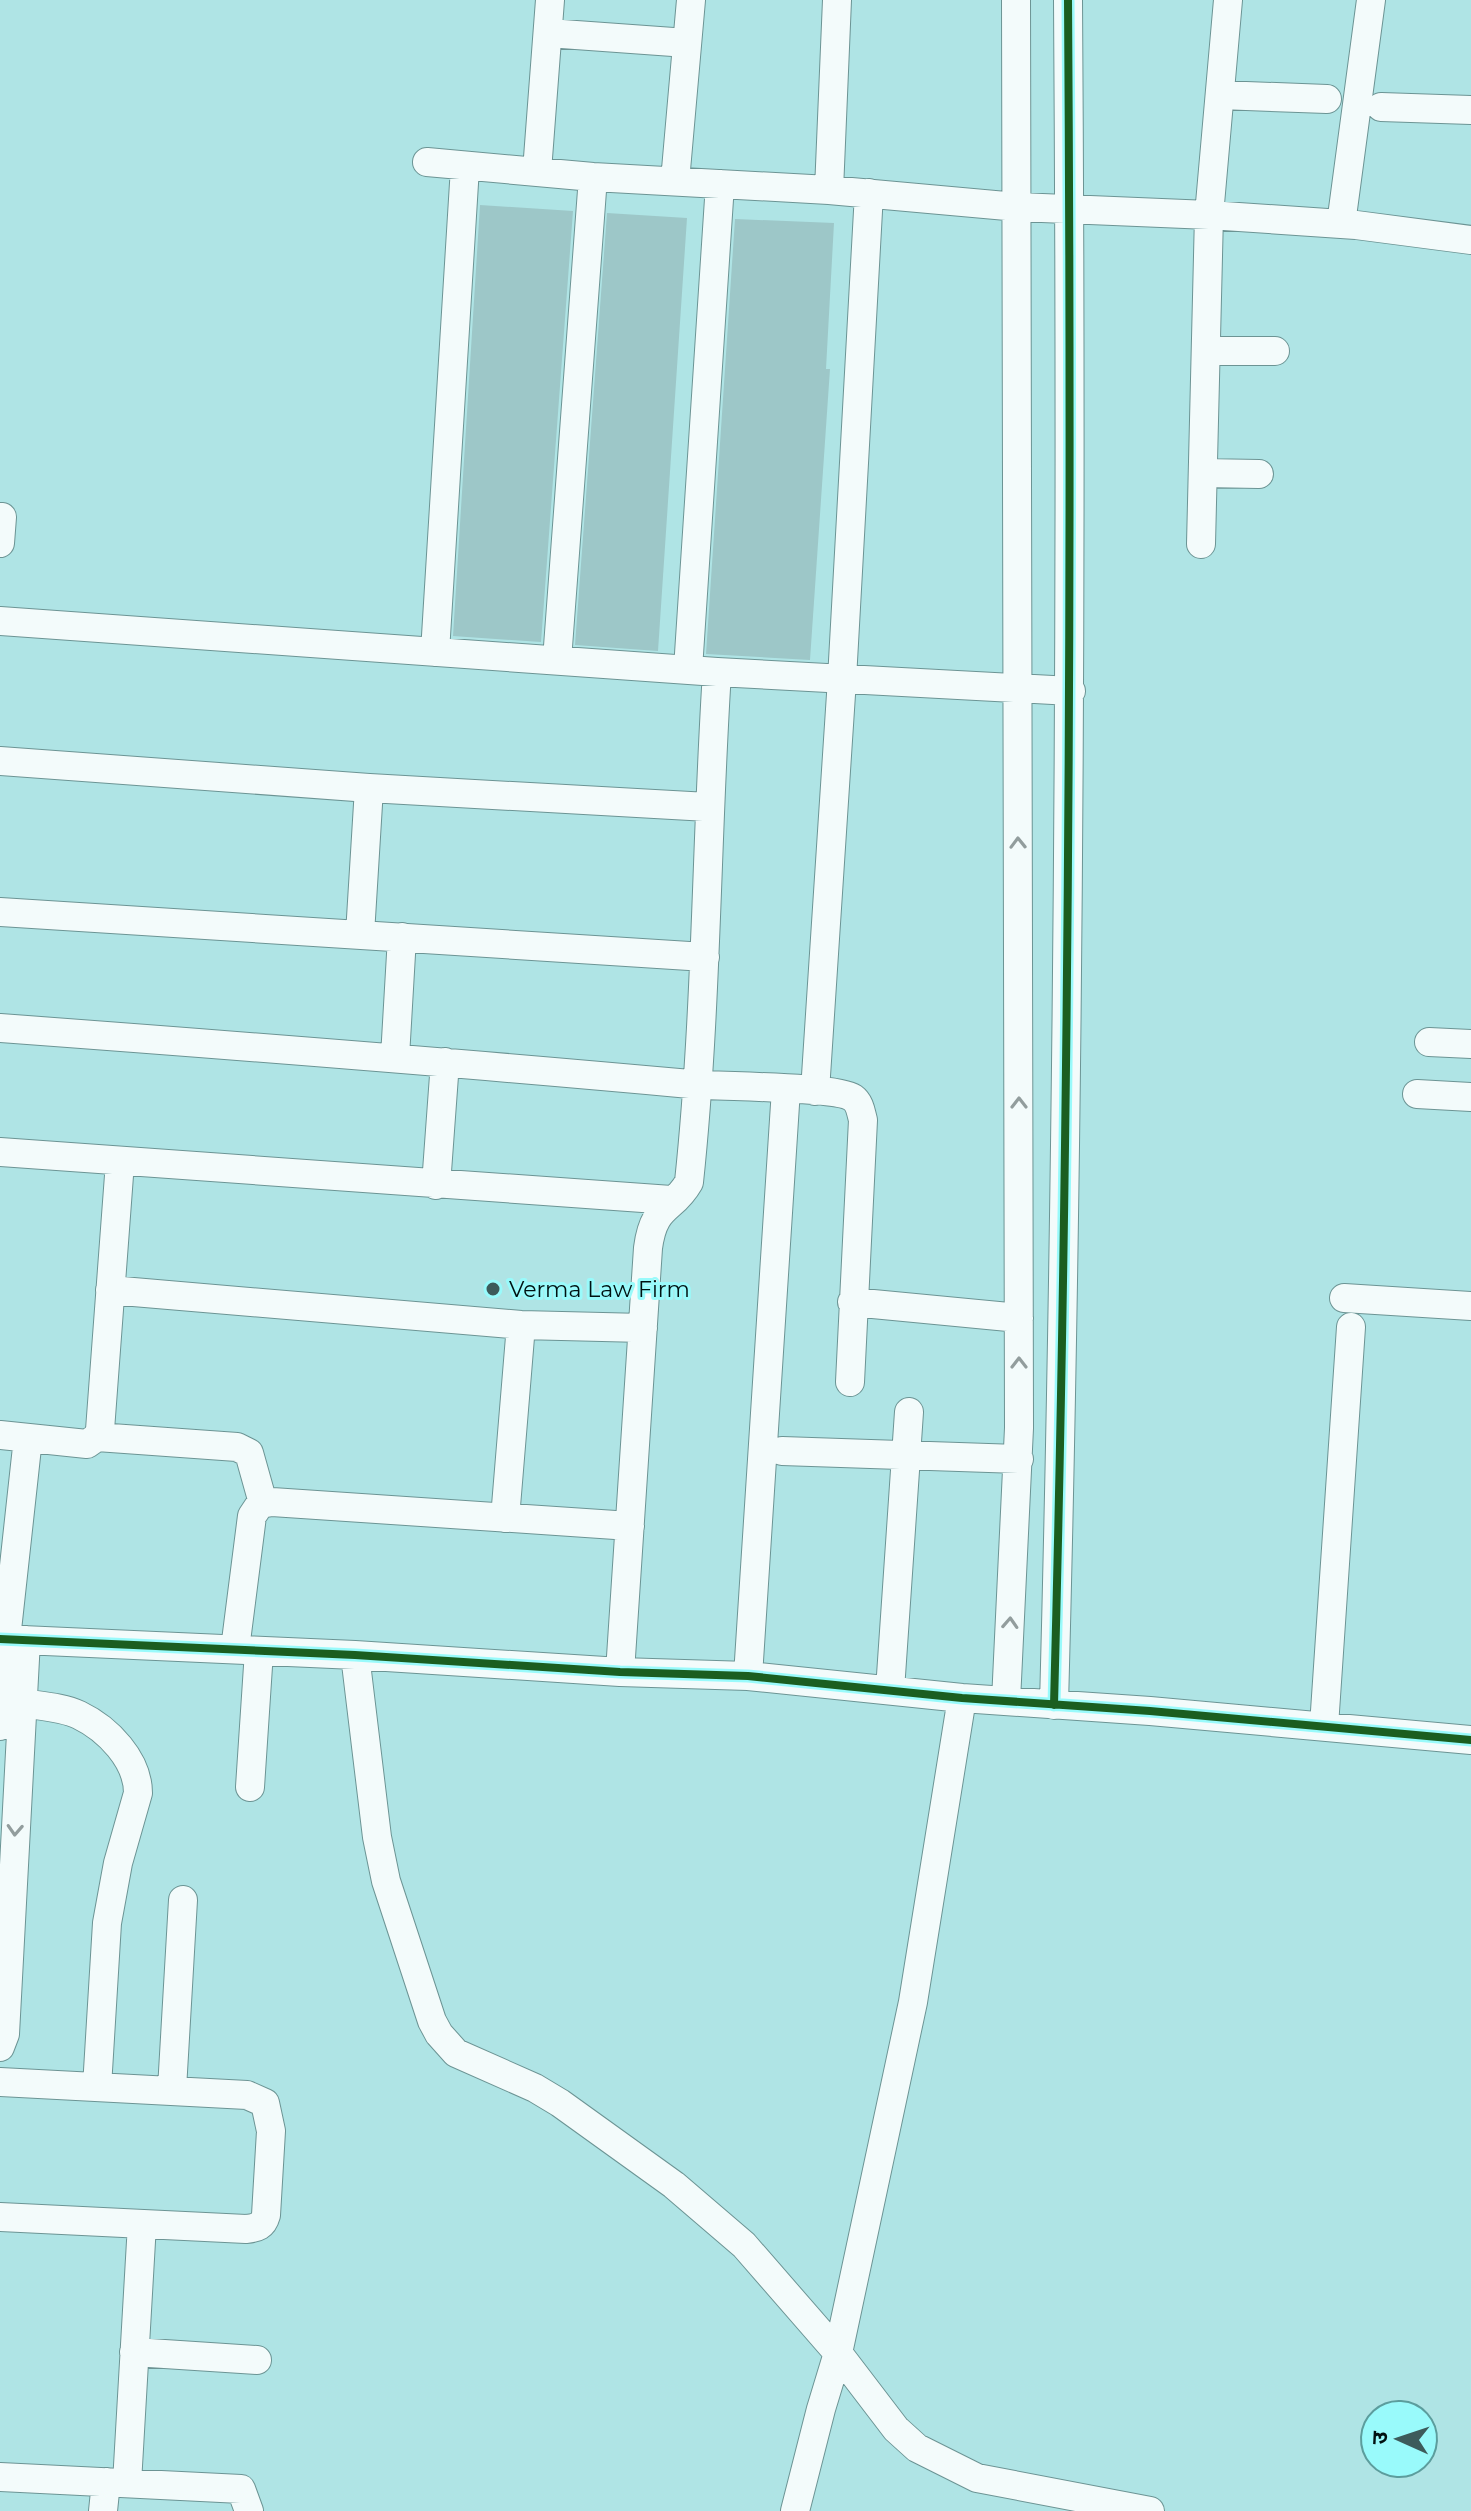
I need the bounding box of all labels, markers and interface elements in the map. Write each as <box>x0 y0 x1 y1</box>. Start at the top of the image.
one-way arrow <box>1009 836 1027 849</box>
one-way arrow <box>1011 1096 1028 1109</box>
place label: Verma Law Firm <box>509 1276 690 1303</box>
marker: Verma Law Firm <box>484 1280 502 1298</box>
one-way arrow <box>1010 1356 1028 1369</box>
one-way arrow <box>1001 1616 1018 1629</box>
one-way arrow <box>6 1824 23 1837</box>
north arrow <box>1359 2399 1439 2479</box>
text: उ <box>1366 2430 1393 2445</box>

